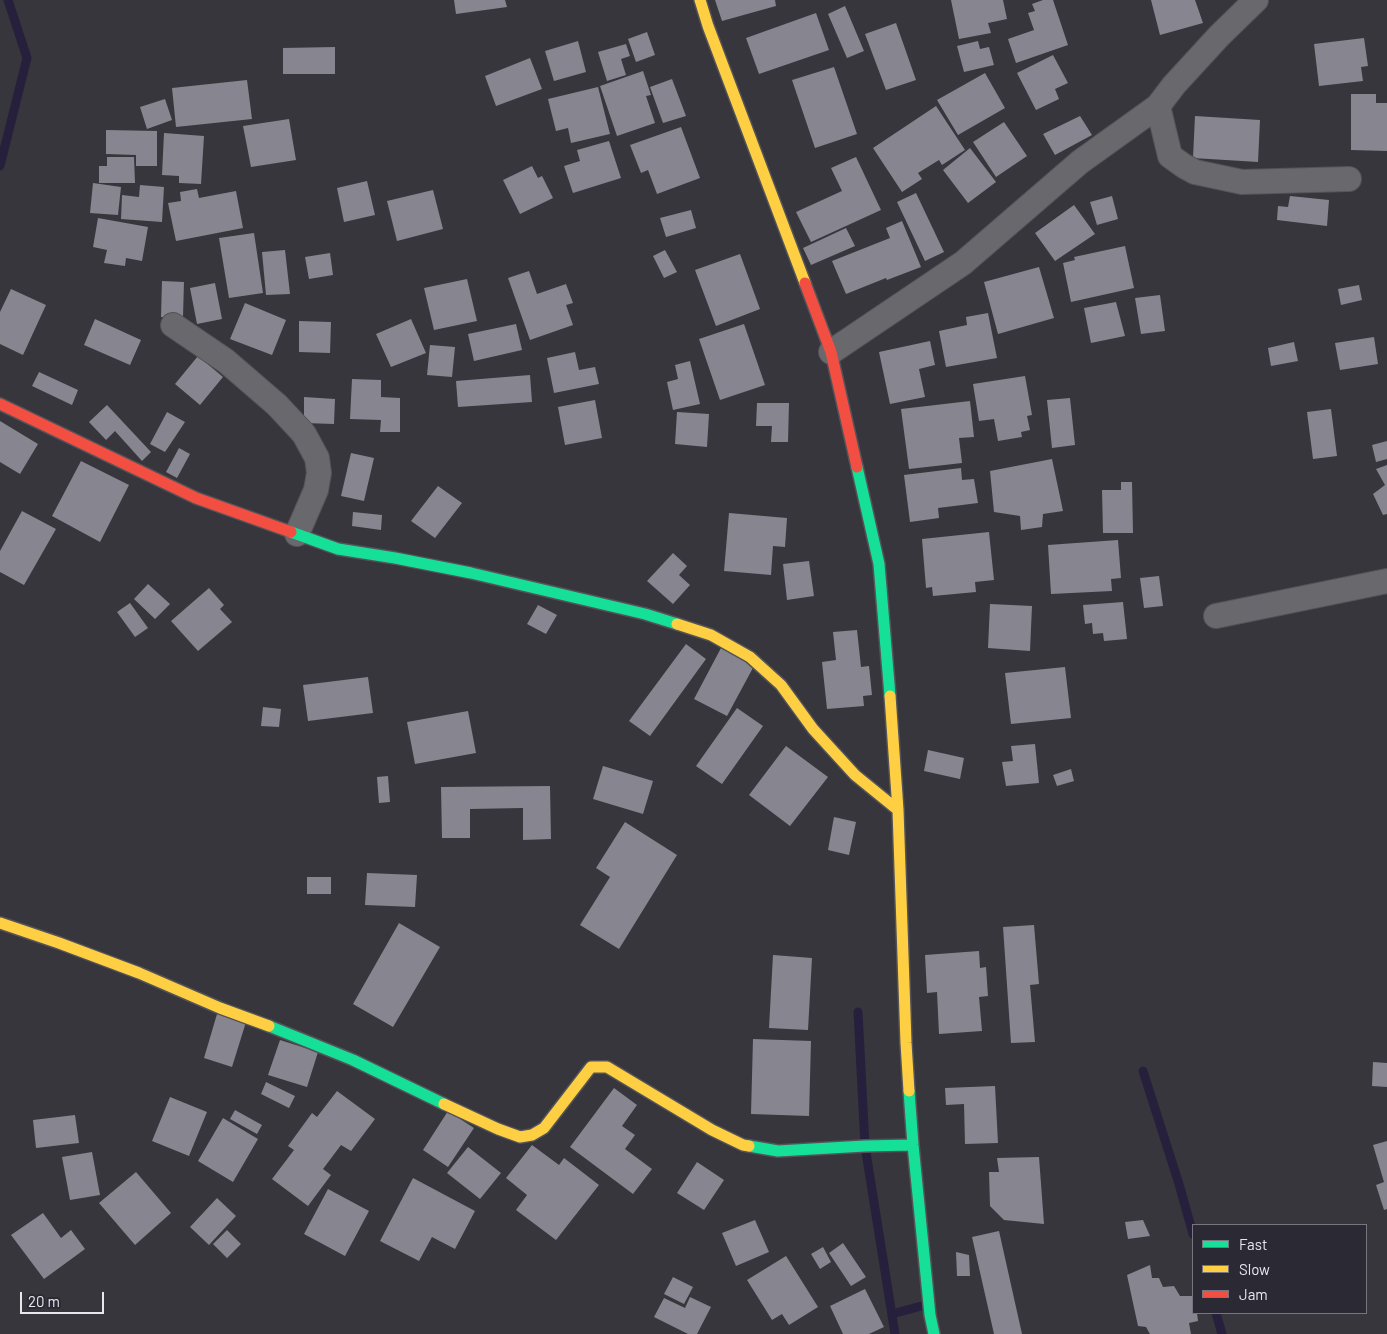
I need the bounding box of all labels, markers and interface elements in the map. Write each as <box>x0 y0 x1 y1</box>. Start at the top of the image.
legend <box>1192 1224 1367 1314</box>
text: Fast <box>1239 1235 1267 1253</box>
text: Slow <box>1239 1260 1270 1278</box>
scale bar <box>22 1282 106 1314</box>
text: Jam <box>1239 1285 1268 1303</box>
text: 20 m <box>28 1292 60 1310</box>

